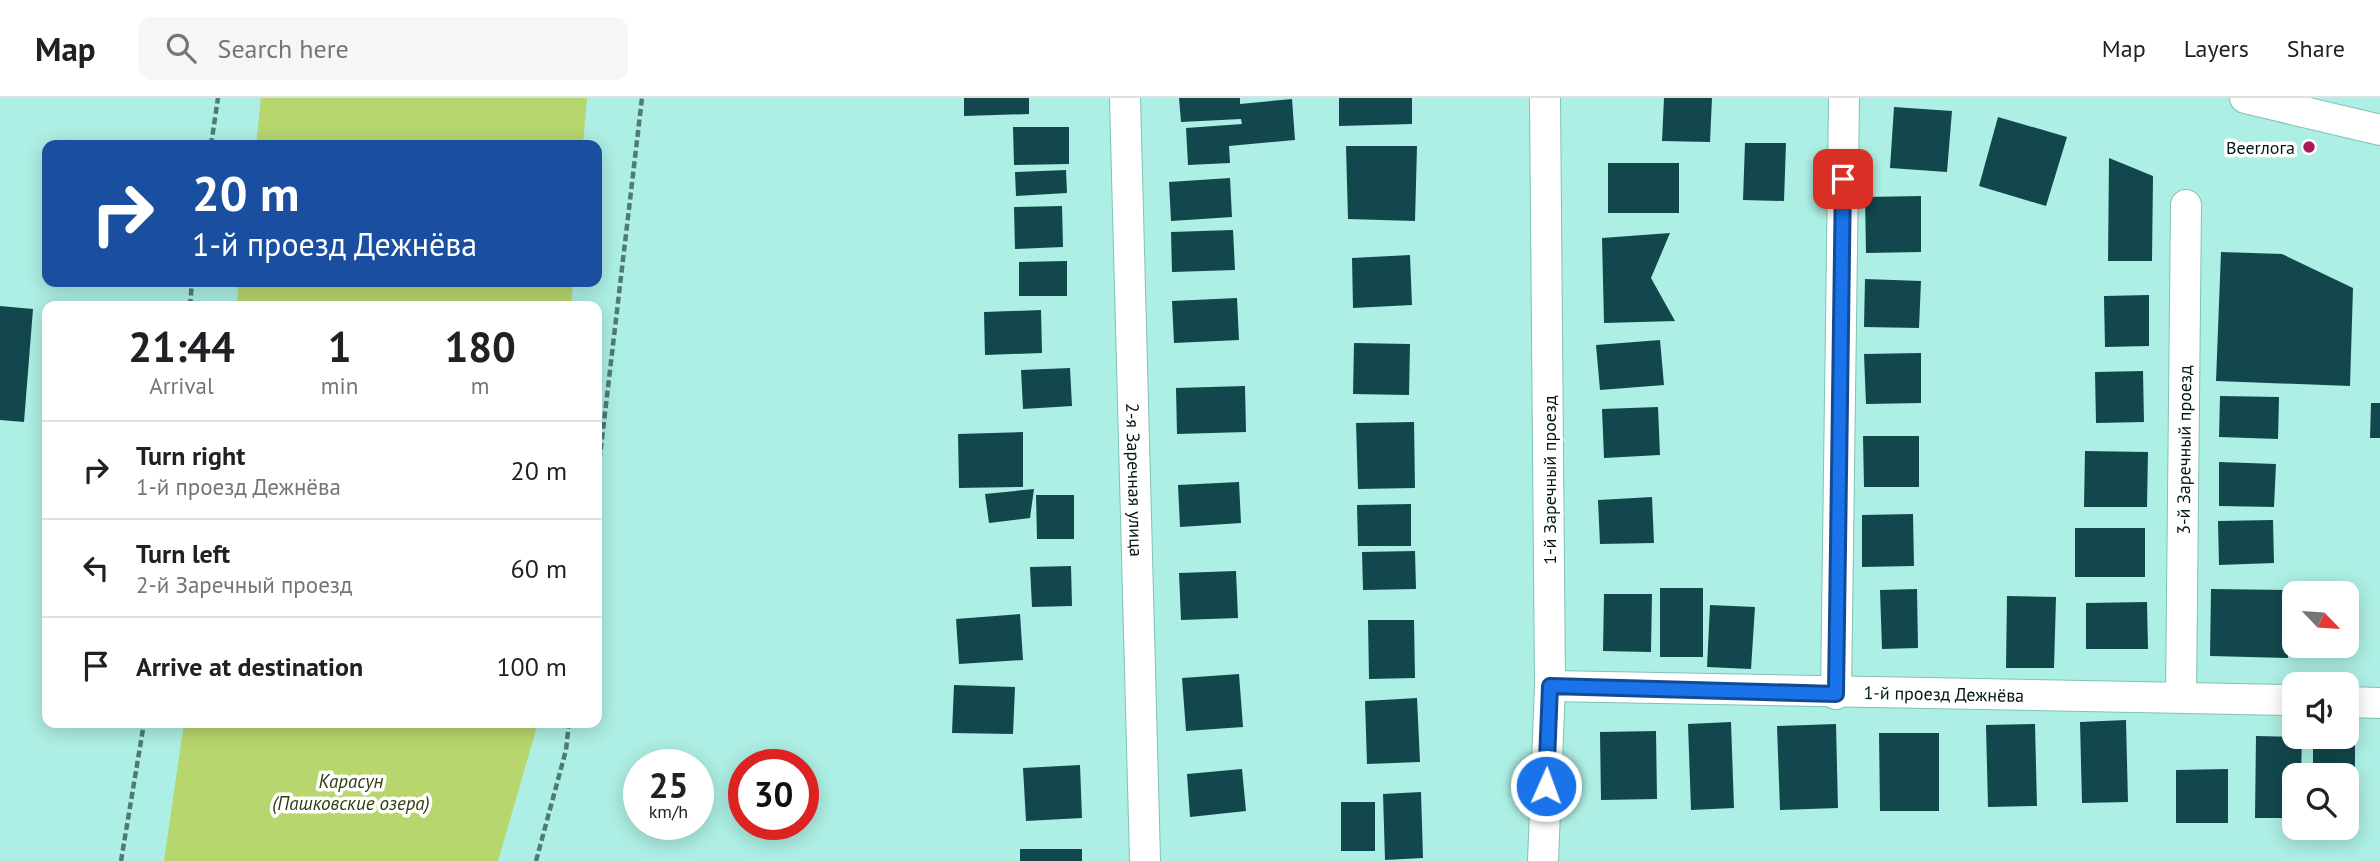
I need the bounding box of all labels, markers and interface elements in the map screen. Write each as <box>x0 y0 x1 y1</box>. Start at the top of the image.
search box <box>138 17 628 80</box>
text: Map <box>35 27 96 70</box>
icon: search <box>162 29 200 67</box>
text: Search here <box>218 32 349 65</box>
text: Map <box>2102 33 2146 64</box>
text: Layers <box>2184 33 2249 64</box>
text: Share <box>2287 33 2345 64</box>
place label: Beerлога <box>2226 136 2295 159</box>
marker: Beerлога <box>2301 139 2317 155</box>
pin <box>1813 149 1873 209</box>
icon: arrive <box>1824 160 1862 198</box>
text: 20 m <box>192 161 299 225</box>
icon: right <box>77 168 168 259</box>
text: 1-й проезд Дежнёва <box>192 223 477 265</box>
text: 21:44 <box>128 319 235 374</box>
text: 1 <box>328 319 351 374</box>
text: 180 <box>444 319 516 374</box>
street label: 3-й Заречный проезд <box>2171 365 2196 535</box>
text: Arrival <box>149 371 214 400</box>
text: min <box>321 371 358 400</box>
text: m <box>471 371 489 400</box>
street label: 1-й Заречный проезд <box>1538 395 1561 565</box>
street label: 2-я Заречная улица <box>1121 403 1149 557</box>
text: Turn right <box>136 439 245 472</box>
icon: right <box>77 451 115 489</box>
text: 20 m <box>511 454 567 487</box>
text: 1-й проезд Дежнёва <box>136 472 341 501</box>
text: Turn left <box>136 537 230 570</box>
icon: left <box>77 549 115 587</box>
text: 60 m <box>511 552 567 585</box>
text: 2-й Заречный проезд <box>136 570 352 599</box>
north arrow <box>2282 581 2359 658</box>
map controls <box>2282 581 2359 840</box>
icon: arrive <box>77 647 115 685</box>
text: Arrive at destination <box>136 650 363 683</box>
text: 100 m <box>496 650 567 683</box>
button: sound <box>2282 672 2359 749</box>
street label: 1-й проезд Дежнёва <box>1863 680 2024 706</box>
speed limit sign: 30 <box>728 749 819 840</box>
position arrow <box>1509 749 1583 823</box>
text: 25 <box>649 762 688 808</box>
button: search <box>2282 763 2359 840</box>
water label: Карасун (Пашковские озера) <box>272 769 430 815</box>
text: km/h <box>649 800 688 823</box>

